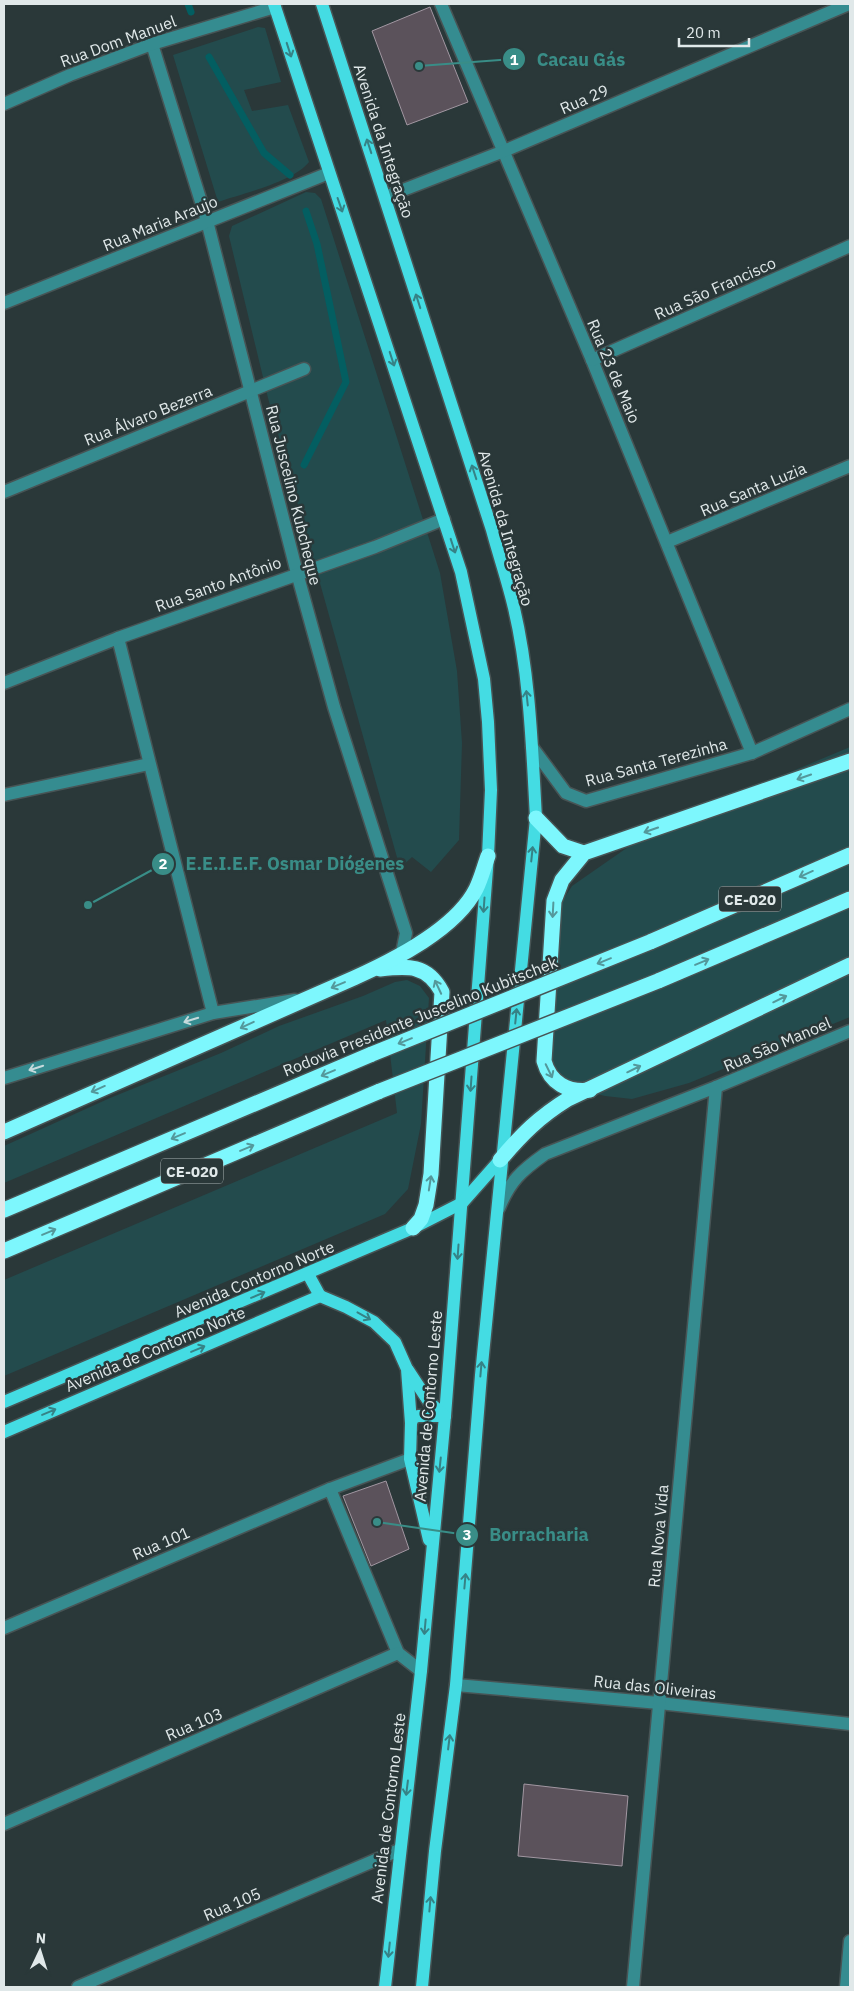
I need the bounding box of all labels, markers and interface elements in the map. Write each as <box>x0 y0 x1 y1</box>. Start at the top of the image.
street label: Rua Dom Manuel <box>57 11 179 71</box>
scale bar <box>679 15 749 47</box>
text: 20 m <box>686 23 721 42</box>
one-way arrow <box>285 42 294 57</box>
callout: Cacau Gás <box>502 43 636 76</box>
text: Cacau Gás <box>537 48 625 71</box>
text: 1 <box>509 50 519 69</box>
street label: Avenida da Integração <box>350 61 418 221</box>
street label: Rua 29 <box>557 80 611 118</box>
one-way arrow <box>363 139 373 155</box>
street label: Rua Maria Araujo <box>100 191 220 255</box>
one-way arrow <box>336 196 345 212</box>
street label: Rua São Francisco <box>651 252 779 324</box>
one-way arrow <box>413 294 422 310</box>
street label: Rua 23 de Maio <box>583 316 645 426</box>
one-way arrow <box>387 350 397 366</box>
street label: Rua Álvaro Bezerra <box>81 379 215 450</box>
street label: Rua Juscelino Kubcheque <box>262 403 326 587</box>
street label: Avenida da Integração <box>474 448 538 608</box>
street label: Rua Santa Luzia <box>697 457 810 520</box>
one-way arrow <box>468 465 478 481</box>
one-way arrow <box>449 538 458 554</box>
street label: Rua Santo Antônio <box>152 552 284 616</box>
one-way arrow <box>522 690 532 706</box>
street label: Rua Santa Terezinha <box>583 733 730 791</box>
one-way arrow <box>797 773 812 782</box>
one-way arrow <box>643 826 659 835</box>
one-way arrow <box>527 846 537 862</box>
callout: E.E.I.E.F. Osmar Diógenes <box>151 847 415 880</box>
text: E.E.I.E.F. Osmar Diógenes <box>186 852 404 875</box>
text: 2 <box>158 854 168 873</box>
one-way arrow <box>799 870 814 880</box>
road number: CE-020 <box>719 886 781 912</box>
one-way arrow <box>480 896 489 912</box>
one-way arrow <box>549 902 558 918</box>
street label: Rodovia Presidente Juscelino Kubitschek <box>280 951 561 1080</box>
one-way arrow <box>597 957 612 966</box>
one-way arrow <box>694 957 709 967</box>
one-way arrow <box>433 980 443 995</box>
one-way arrow <box>331 981 346 991</box>
one-way arrow <box>773 993 788 1003</box>
one-way arrow <box>512 1008 521 1024</box>
street label: Rua São Manoel <box>720 1012 834 1076</box>
one-way arrow <box>183 1015 199 1025</box>
one-way arrow <box>240 1021 255 1031</box>
one-way arrow <box>398 1036 413 1046</box>
one-way arrow <box>544 1063 554 1078</box>
one-way arrow <box>28 1064 44 1074</box>
one-way arrow <box>626 1064 641 1073</box>
one-way arrow <box>320 1069 335 1078</box>
one-way arrow <box>466 1076 475 1092</box>
one-way arrow <box>91 1085 106 1094</box>
one-way arrow <box>171 1132 186 1142</box>
one-way arrow <box>239 1142 254 1151</box>
road number: CE-020 <box>161 1158 223 1184</box>
one-way arrow <box>425 1176 435 1192</box>
one-way arrow <box>41 1226 56 1236</box>
street label: Avenida Contorno Norte <box>171 1236 337 1322</box>
one-way arrow <box>453 1244 463 1260</box>
one-way arrow <box>250 1289 265 1299</box>
street label: Avenida de Contorno Norte <box>62 1302 248 1396</box>
street label: Avenida de Contorno Leste <box>410 1309 446 1502</box>
one-way arrow <box>356 1312 371 1322</box>
one-way arrow <box>190 1343 205 1353</box>
one-way arrow <box>476 1361 486 1377</box>
one-way arrow <box>41 1407 56 1417</box>
one-way arrow <box>435 1457 445 1473</box>
street label: Rua Nova Vida <box>644 1483 673 1588</box>
callout: Borracharia <box>454 1518 599 1551</box>
street label: Rua 101 <box>129 1522 193 1564</box>
text: Borracharia <box>489 1523 589 1546</box>
text: 3 <box>462 1525 472 1544</box>
one-way arrow <box>460 1573 469 1589</box>
one-way arrow <box>420 1618 430 1634</box>
street label: Rua das Oliveiras <box>593 1671 717 1703</box>
street label: Rua 103 <box>162 1703 226 1745</box>
street label: Avenida de Contorno Leste <box>366 1711 410 1904</box>
one-way arrow <box>444 1735 454 1751</box>
one-way arrow <box>401 1780 411 1796</box>
street label: Rua 105 <box>200 1883 264 1925</box>
one-way arrow <box>425 1896 435 1912</box>
north arrow <box>15 1926 65 1976</box>
text: N <box>35 1929 47 1947</box>
one-way arrow <box>384 1941 393 1957</box>

